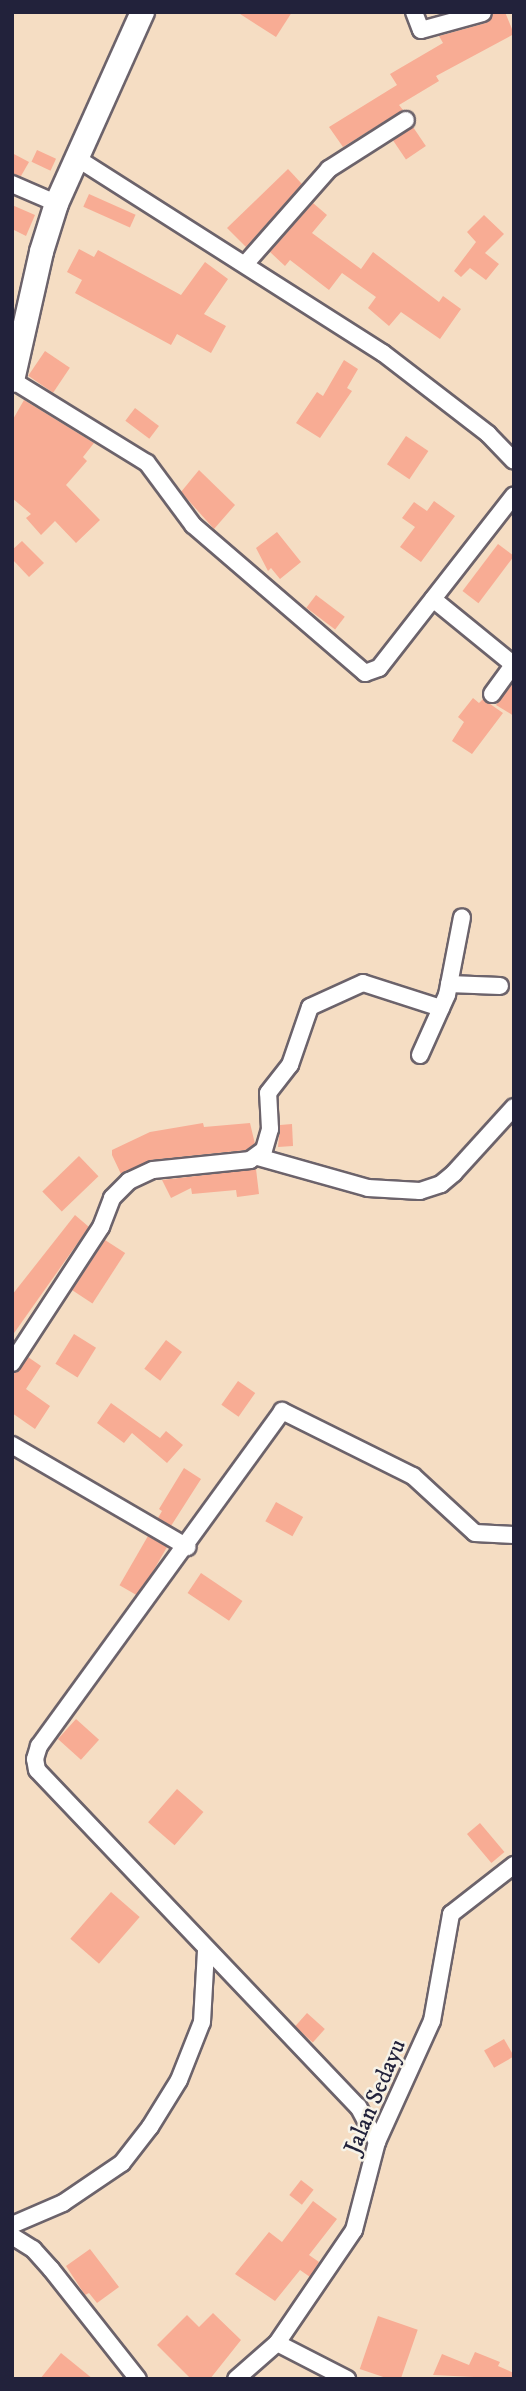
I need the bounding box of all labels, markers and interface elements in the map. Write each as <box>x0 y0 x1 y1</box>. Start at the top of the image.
street label: Jalan Sedayu <box>339 2035 413 2159</box>

